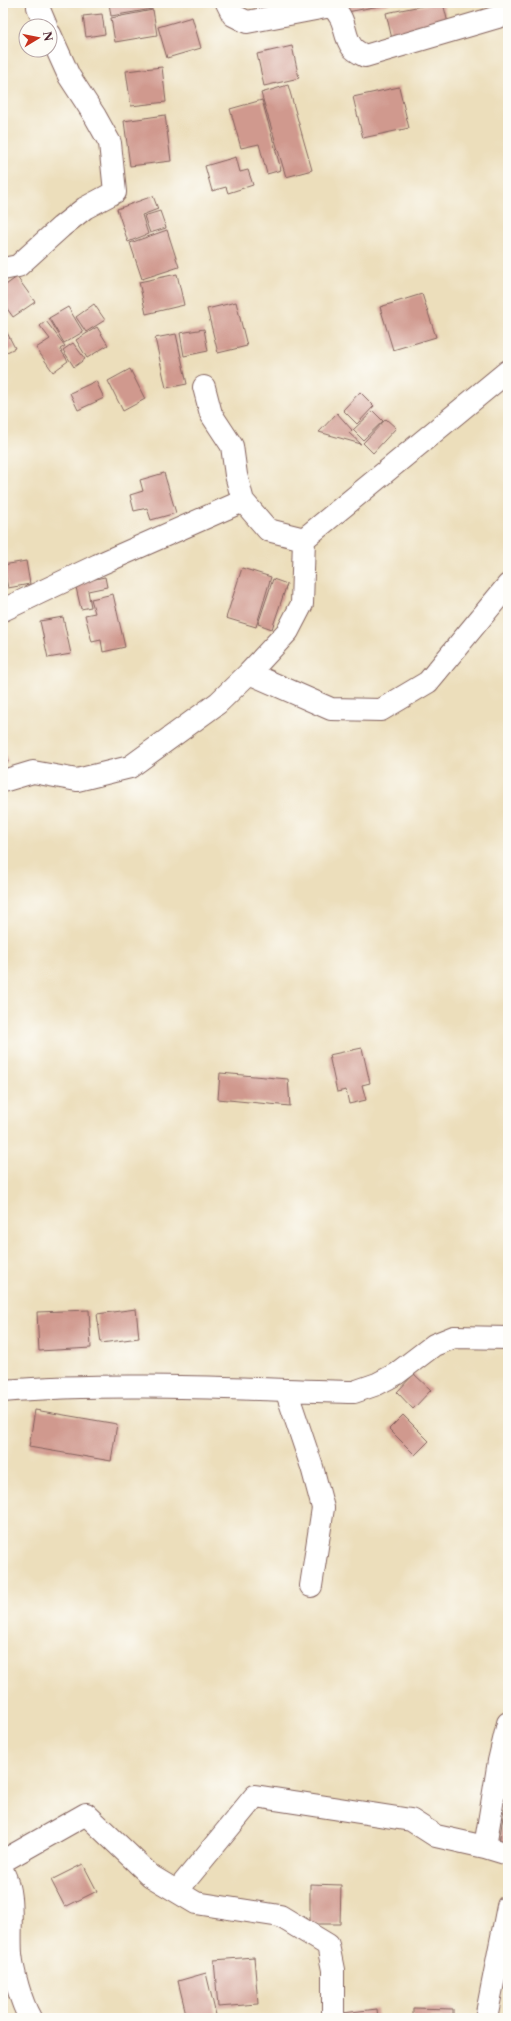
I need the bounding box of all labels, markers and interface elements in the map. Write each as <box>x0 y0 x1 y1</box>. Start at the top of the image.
north arrow <box>18 18 58 58</box>
text: N <box>40 30 56 43</box>

